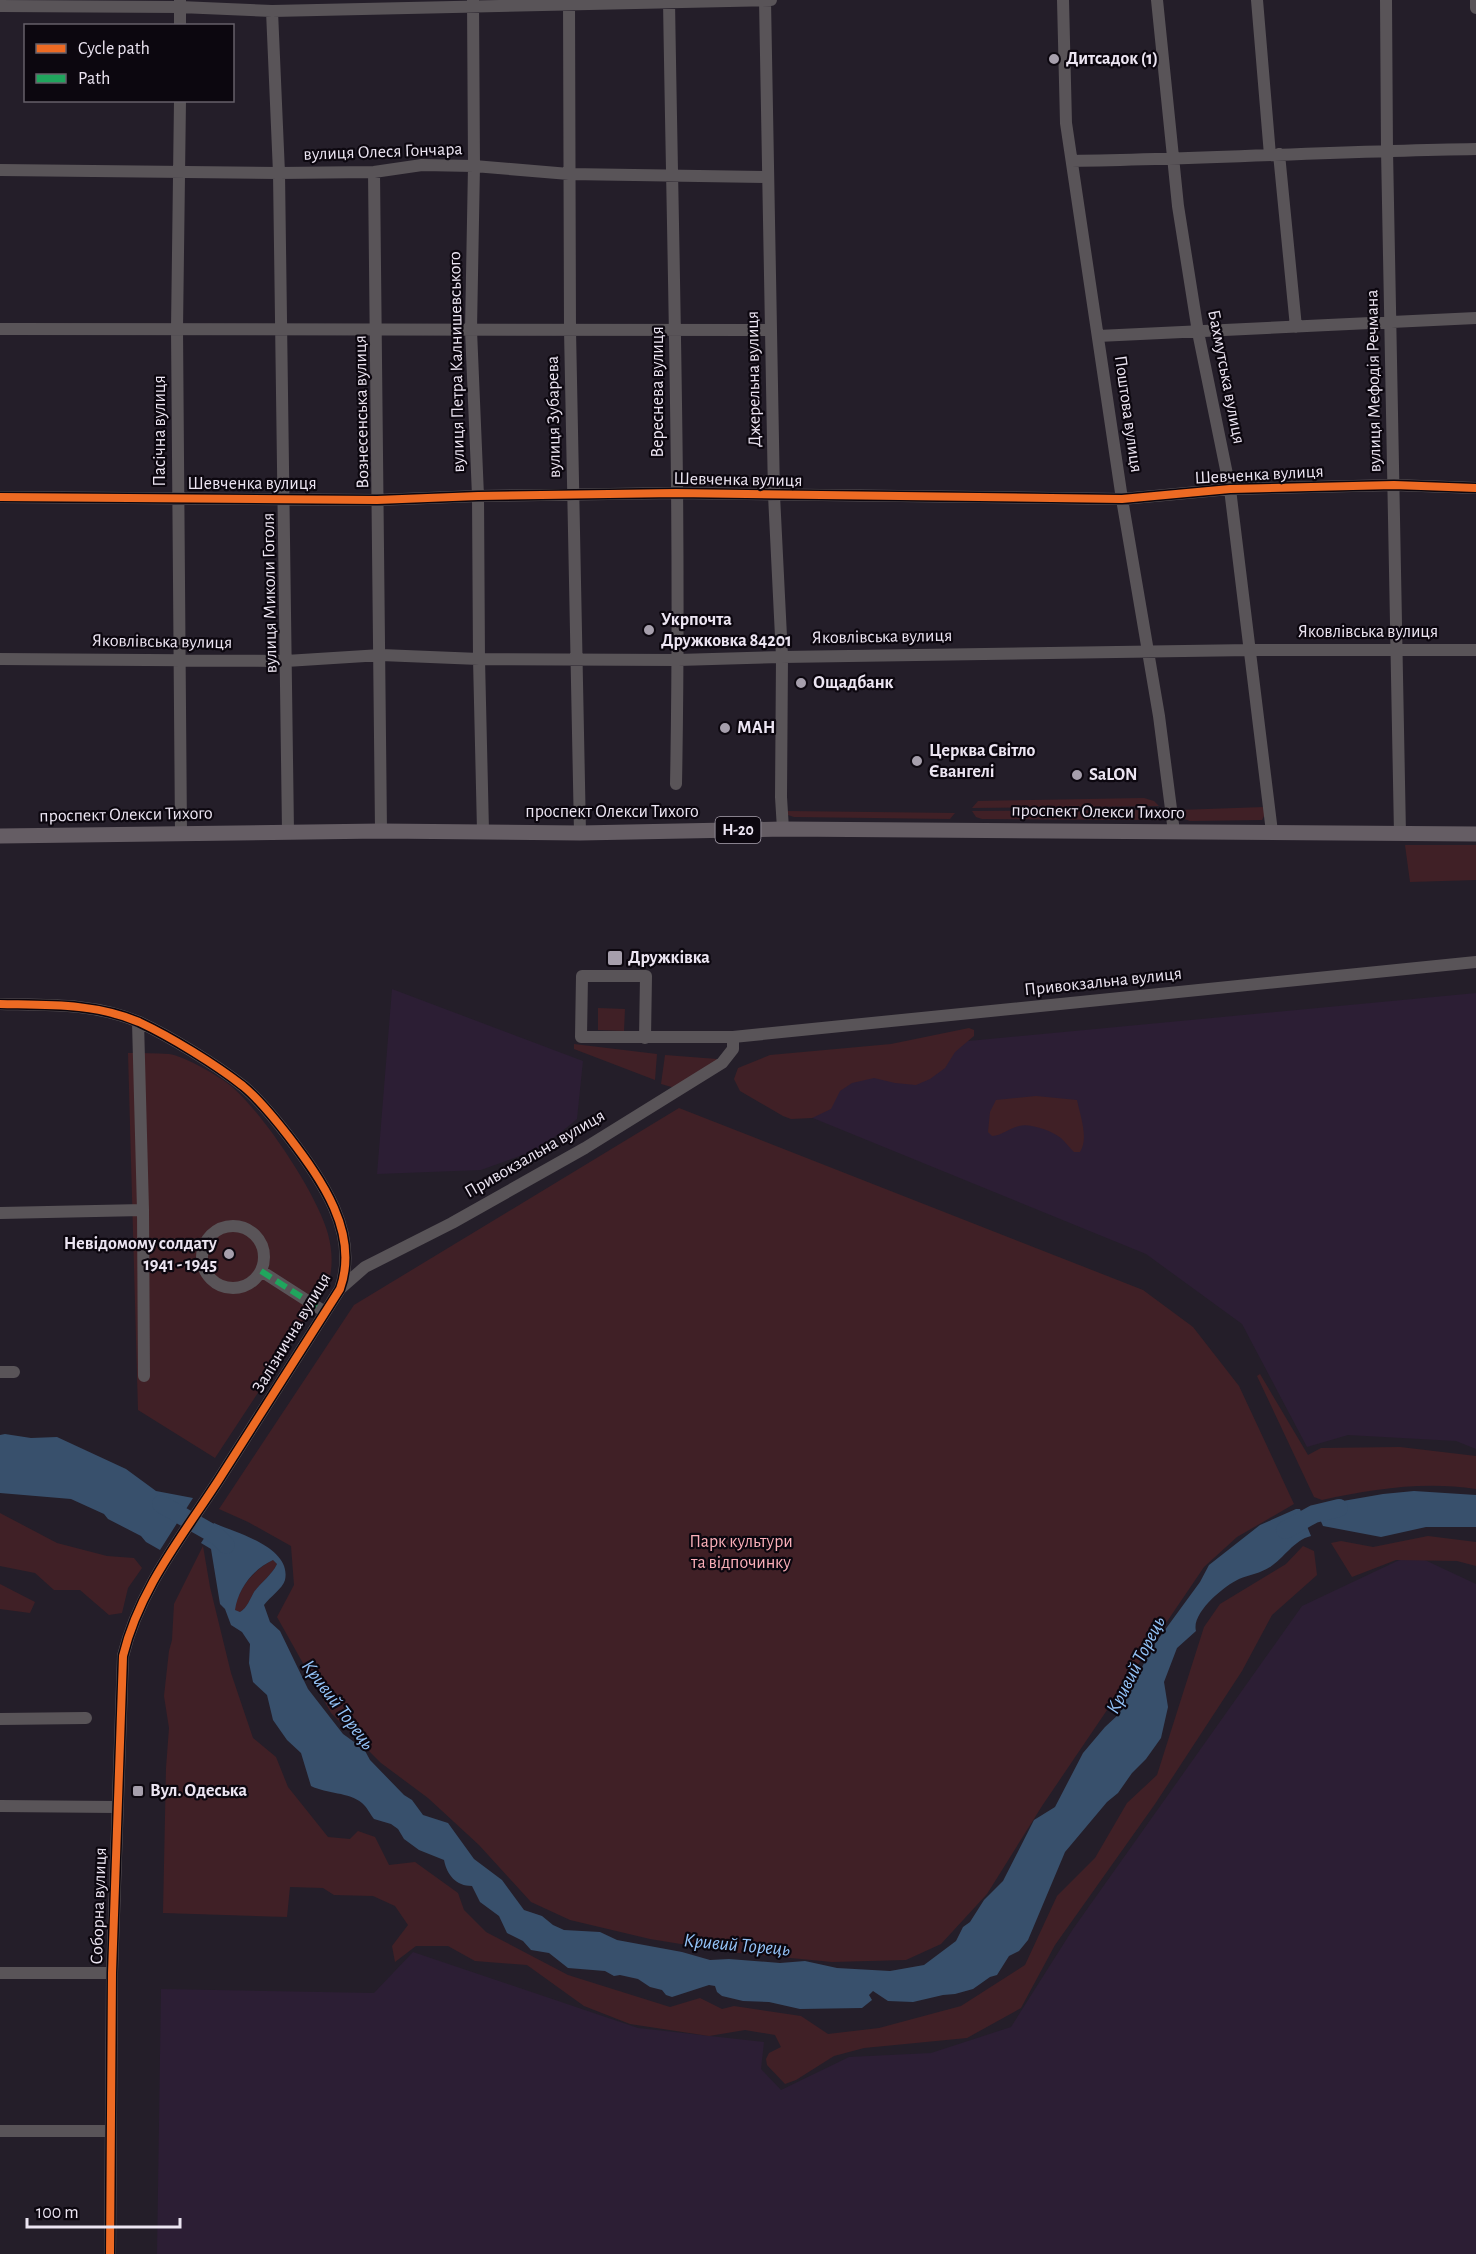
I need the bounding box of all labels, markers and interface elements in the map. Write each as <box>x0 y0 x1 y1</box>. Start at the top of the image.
legend <box>24 24 234 102</box>
text: Cycle path <box>78 40 150 58</box>
place label: Дитсадок (1) <box>1066 50 1158 68</box>
marker: Дитсадок (1) <box>1047 52 1061 66</box>
text: Path <box>78 70 110 88</box>
street label: вулиця Олеся Гончара <box>303 140 463 164</box>
street label: вулиця Петра Калнишевського <box>446 251 468 473</box>
street label: вулиця Мефодія Речмана <box>1363 289 1385 473</box>
street label: Бахмутська вулиця <box>1204 308 1248 446</box>
street label: Джерельна вулиця <box>744 311 764 447</box>
street label: Вереснева вулиця <box>649 326 667 458</box>
street label: Вознесенська вулиця <box>352 335 372 489</box>
street label: Поштова вулиця <box>1111 354 1145 474</box>
street label: вулиця Зубарева <box>543 356 564 478</box>
street label: Пасічна вулиця <box>151 375 169 487</box>
street label: Шевченка вулиця <box>1194 463 1324 487</box>
street label: Шевченка вулиця <box>673 470 803 490</box>
street label: Шевченка вулиця <box>187 475 317 493</box>
street label: вулиця Миколи Гоголя <box>260 512 280 674</box>
place label: Укрпочта Дружковка 84201 <box>661 611 792 650</box>
marker: Укрпочта Дружковка 84201 <box>642 623 656 637</box>
street label: Яковлівська вулиця <box>1298 623 1438 641</box>
street label: Яковлівська вулиця <box>812 627 952 647</box>
street label: Яковлівська вулиця <box>92 632 232 652</box>
place label: Ощадбанк <box>813 674 894 692</box>
marker: Ощадбанк <box>794 676 808 690</box>
place label: МАН <box>737 719 775 737</box>
marker: МАН <box>718 721 732 735</box>
place label: Церква Світло Євангелі <box>929 742 1036 781</box>
marker: Церква Світло Євангелі <box>910 754 924 768</box>
place label: SaLON <box>1089 766 1137 784</box>
marker: SaLON <box>1070 768 1084 782</box>
street label: проспект Олекси Тихого <box>1011 801 1185 823</box>
street label: проспект Олекси Тихого <box>525 803 699 821</box>
street label: проспект Олекси Тихого <box>39 804 213 826</box>
road number: Н-20 <box>716 817 760 843</box>
marker: Дружківка <box>606 949 624 967</box>
place label: Дружківка <box>628 949 710 967</box>
street label: Привокзальна вулиця <box>1023 965 1183 999</box>
street label: Привокзальна вулиця <box>462 1107 608 1201</box>
place label: Невідомому солдату 1941 - 1945 <box>64 1235 218 1274</box>
marker: Невідомому солдату 1941 - 1945 <box>222 1247 236 1261</box>
street label: Залізнична вулиця <box>249 1270 335 1396</box>
park label: Парк культури та відпочинку <box>689 1533 793 1572</box>
water label: Кривий Торець <box>1103 1613 1169 1717</box>
water label: Кривий Торець <box>298 1656 378 1754</box>
place label: Вул. Одеська <box>150 1782 247 1800</box>
marker: Вул. Одеська <box>131 1784 145 1798</box>
street label: Соборна вулиця <box>87 1847 110 1965</box>
water label: Кривий Торець <box>683 1930 791 1960</box>
scale bar <box>27 2191 180 2229</box>
text: 100 m <box>36 2204 79 2222</box>

